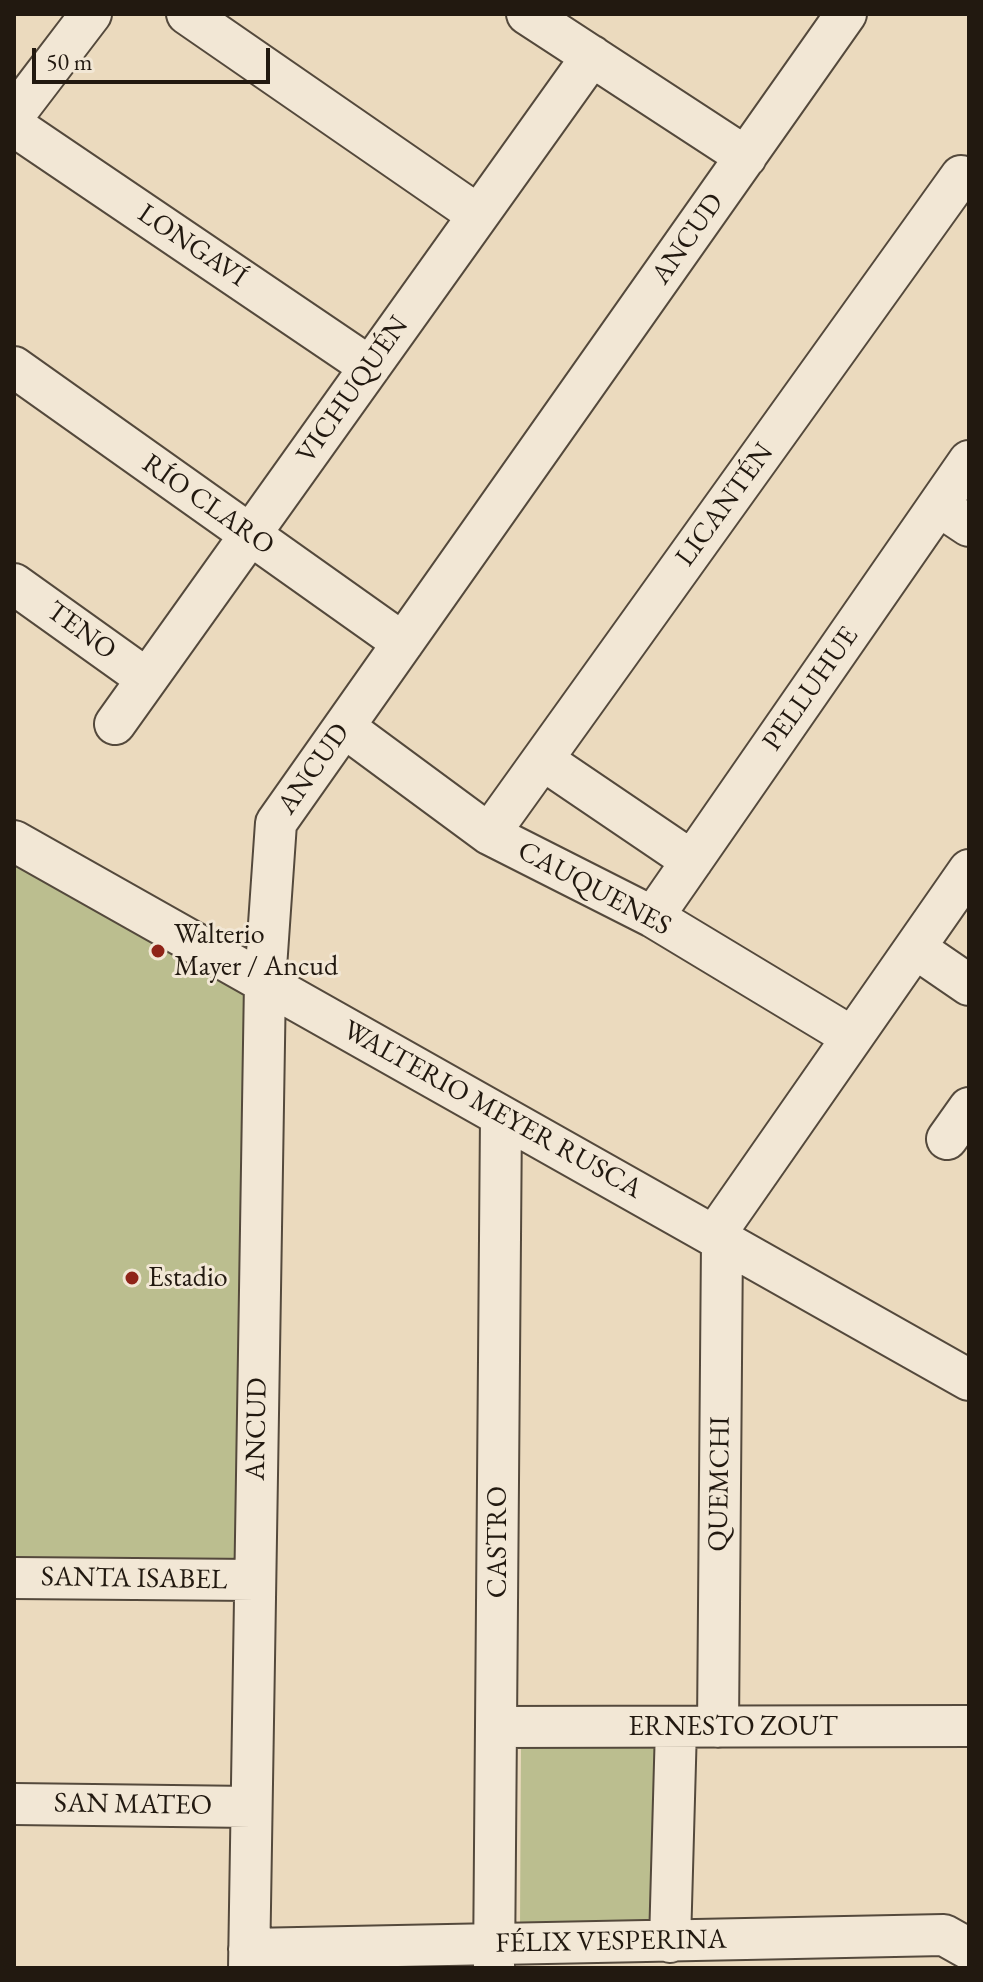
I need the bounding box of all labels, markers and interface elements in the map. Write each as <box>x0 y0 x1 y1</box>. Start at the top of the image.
scale bar <box>36 32 274 82</box>
text: 50 m <box>46 46 93 77</box>
street label: ANCUD <box>645 187 731 291</box>
street label: LONGAVÍ <box>131 197 253 295</box>
street label: VICHUQUÉN <box>290 310 416 470</box>
street label: LICANTÉN <box>669 437 781 573</box>
street label: RÍO CLARO <box>136 447 280 563</box>
street label: TENO <box>40 594 122 668</box>
street label: PELLUHUE <box>756 620 866 758</box>
street label: ANCUD <box>271 717 357 821</box>
street label: CAUQUENES <box>512 835 676 943</box>
place label: Walterio Mayer / Ancud <box>174 918 338 984</box>
marker: Walterio Mayer / Ancud <box>149 942 167 960</box>
street label: WALTERIO MEYER RUSCA <box>337 1014 647 1206</box>
place label: Estadio <box>148 1261 228 1295</box>
marker: Estadio <box>123 1269 141 1287</box>
street label: ANCUD <box>239 1377 275 1481</box>
street label: QUEMCHI <box>702 1416 738 1552</box>
street label: CASTRO <box>481 1486 515 1598</box>
street label: SANTA ISABEL <box>41 1561 227 1597</box>
street label: ERNESTO ZOUT <box>628 1710 838 1744</box>
street label: SAN MATEO <box>54 1787 212 1823</box>
street label: FÉLIX VESPERINA <box>495 1923 727 1961</box>

